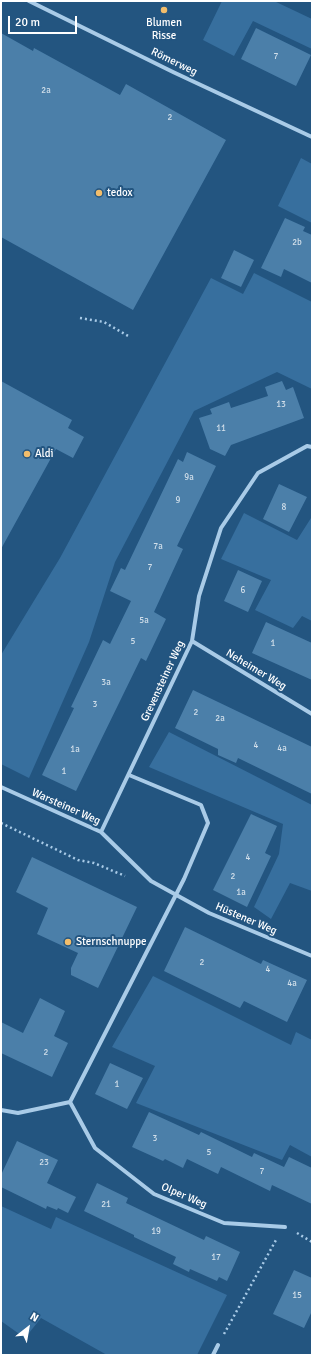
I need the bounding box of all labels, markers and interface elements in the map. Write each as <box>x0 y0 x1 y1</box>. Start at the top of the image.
marker: Blumen Risse <box>159 5 169 15</box>
scale bar <box>10 8 79 34</box>
text: 20 m <box>15 15 40 30</box>
place label: Blumen Risse <box>146 16 182 42</box>
street label: Römerweg <box>149 45 199 79</box>
house number: 7 <box>274 52 278 62</box>
house number: 2a <box>41 86 51 96</box>
house number: 2 <box>168 113 172 123</box>
place label: tedox <box>107 186 133 200</box>
marker: tedox <box>94 188 104 198</box>
house number: 2b <box>292 238 302 248</box>
house number: 13 <box>276 400 286 410</box>
house number: 11 <box>216 424 226 434</box>
place label: Aldi <box>35 447 54 461</box>
marker: Aldi <box>22 449 32 459</box>
house number: 9a <box>184 473 194 483</box>
house number: 9 <box>176 496 180 506</box>
house number: 8 <box>282 503 286 513</box>
house number: 7a <box>153 542 163 552</box>
house number: 7 <box>148 563 152 573</box>
house number: 6 <box>241 586 245 596</box>
house number: 5a <box>139 616 149 626</box>
house number: 5 <box>131 637 135 647</box>
street label: Grevensteiner Weg <box>138 638 188 724</box>
house number: 1 <box>271 639 275 649</box>
street label: Neheimer Weg <box>223 647 289 693</box>
house number: 3a <box>101 678 111 688</box>
house number: 3 <box>93 700 97 710</box>
house number: 2 <box>194 708 198 718</box>
house number: 2a <box>215 714 225 724</box>
house number: 4 <box>254 741 258 751</box>
house number: 4a <box>277 744 287 754</box>
house number: 1a <box>70 745 80 755</box>
house number: 1 <box>62 767 66 777</box>
street label: Warsteiner Weg <box>30 786 102 828</box>
house number: 4 <box>246 853 250 863</box>
house number: 2 <box>231 872 235 882</box>
house number: 1a <box>236 888 246 898</box>
street label: Hüstener Weg <box>213 900 279 938</box>
place label: Sternschnuppe <box>76 935 147 949</box>
marker: Sternschnuppe <box>63 937 73 947</box>
house number: 2 <box>200 958 204 968</box>
house number: 4 <box>266 965 270 975</box>
house number: 4a <box>287 979 297 989</box>
house number: 2 <box>44 1048 48 1058</box>
house number: 1 <box>115 1080 119 1090</box>
house number: 3 <box>153 1134 157 1144</box>
house number: 5 <box>207 1148 211 1158</box>
house number: 23 <box>39 1158 49 1168</box>
house number: 7 <box>260 1167 264 1177</box>
street label: Olper Weg <box>159 1180 209 1212</box>
house number: 21 <box>101 1200 111 1210</box>
house number: 19 <box>151 1227 161 1237</box>
house number: 17 <box>211 1253 221 1263</box>
house number: 15 <box>292 1291 302 1301</box>
north arrow <box>8 1308 48 1348</box>
text: N <box>28 1310 41 1325</box>

